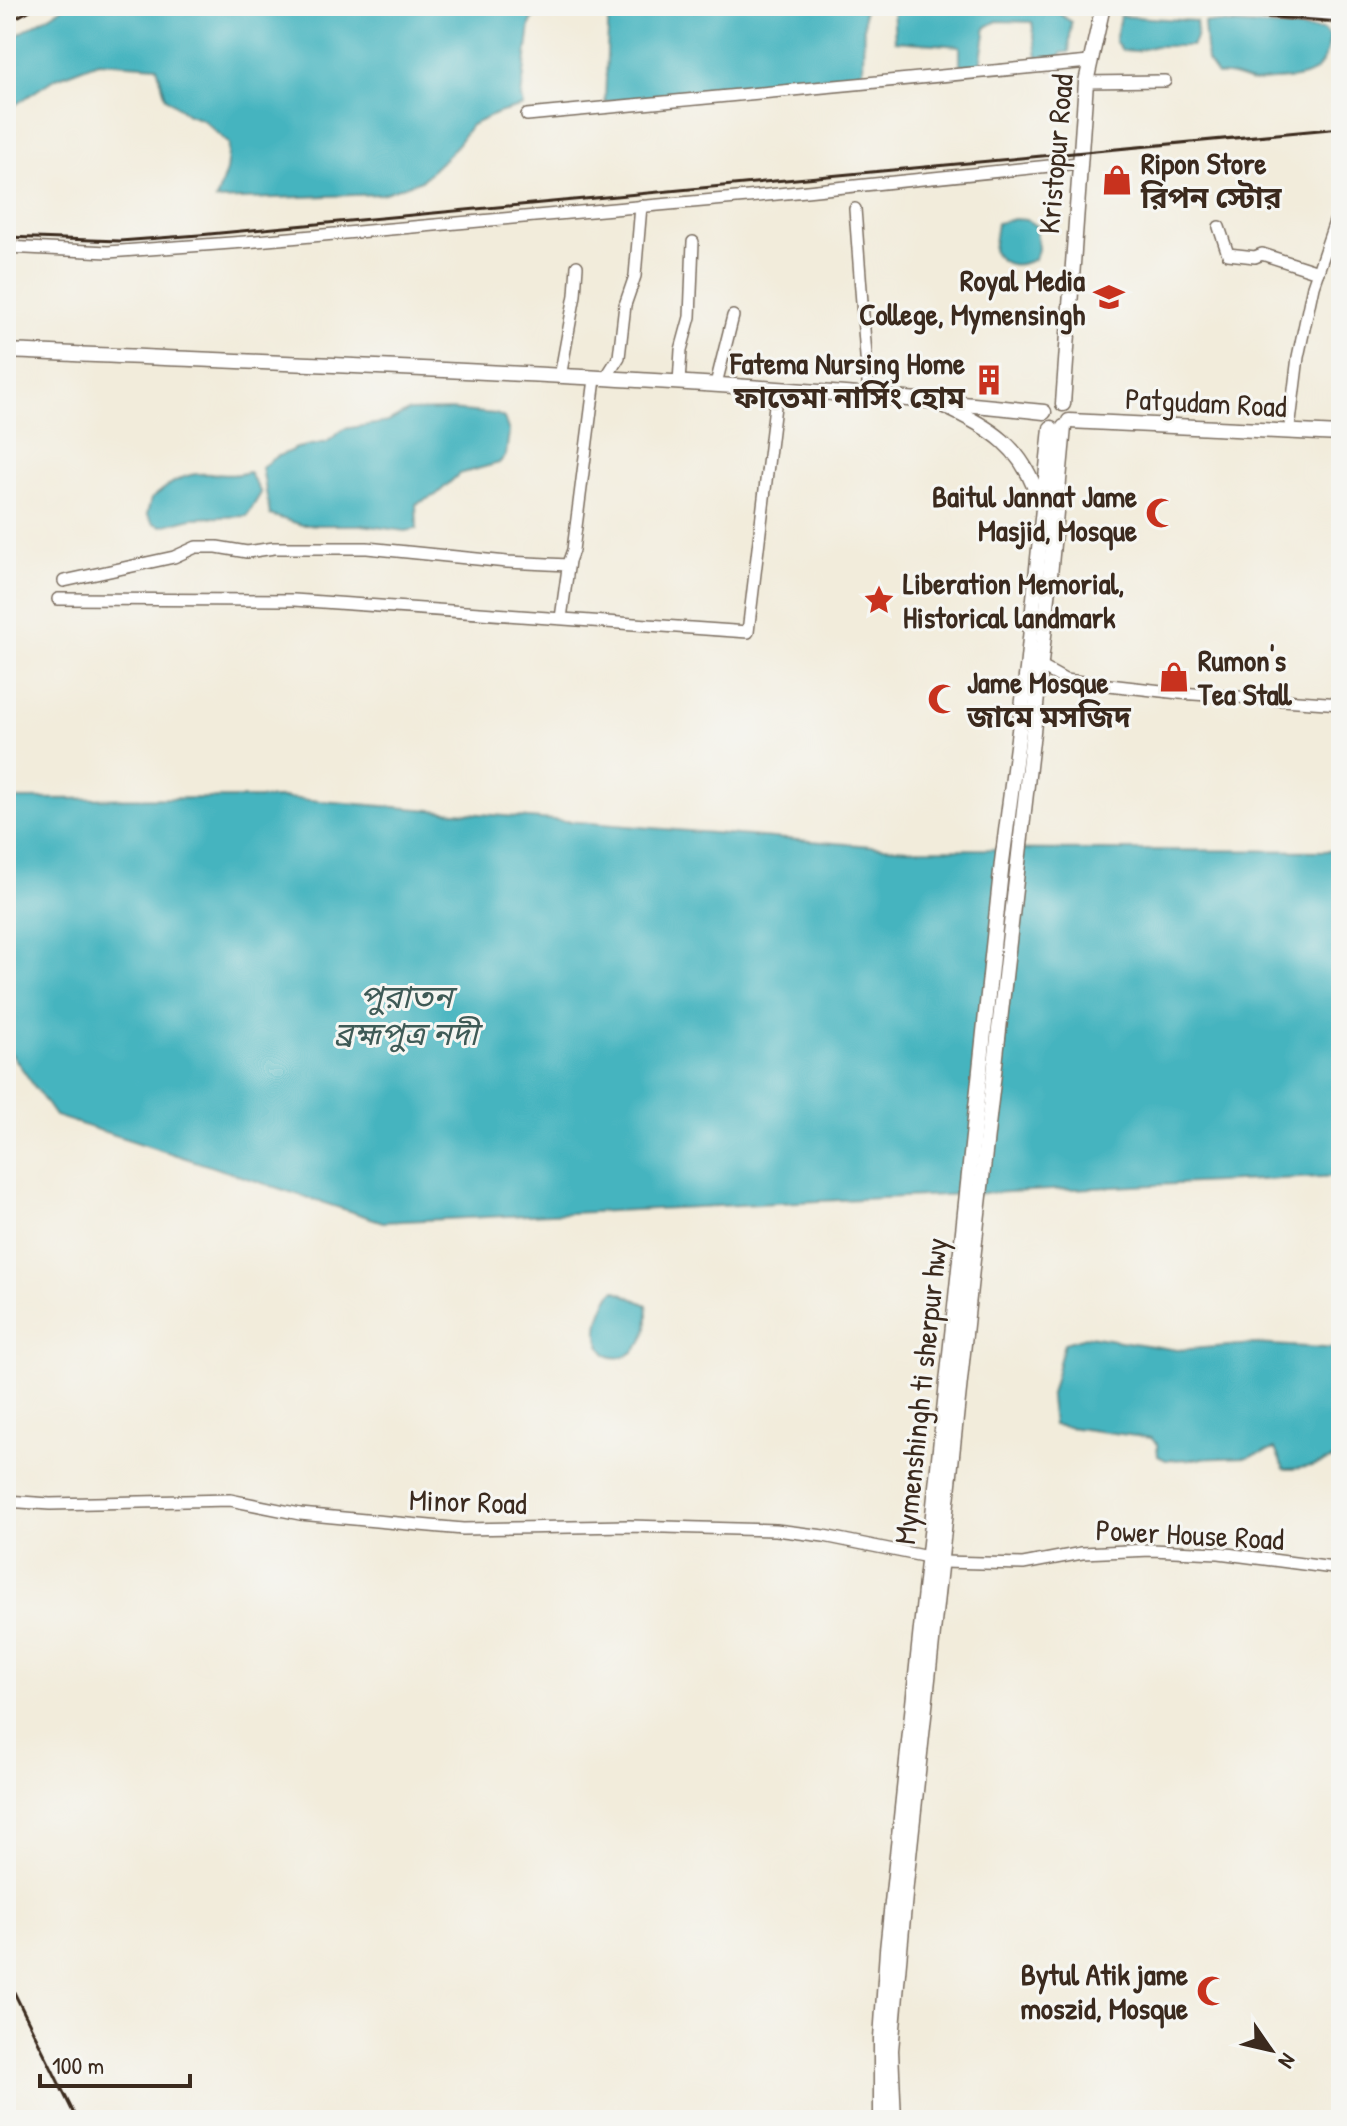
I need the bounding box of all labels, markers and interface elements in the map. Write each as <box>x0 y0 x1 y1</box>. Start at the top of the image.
street label: Kristopur Road <box>1028 72 1082 236</box>
place label: Ripon Store রিপন স্টোর <box>1140 143 1282 217</box>
shop icon: Ripon Store রিপন স্টোর <box>1100 163 1134 197</box>
place label: Royal Media College, Mymensingh <box>859 260 1085 335</box>
school or university icon: Royal Media College, Mymensingh <box>1092 280 1126 314</box>
place label: Fatema Nursing Home ফাতেমা নার্সিং হোম <box>730 343 965 417</box>
building icon: Fatema Nursing Home ফাতেমা নার্সিং হোম <box>972 363 1006 397</box>
street label: Patgudam Road <box>1124 378 1288 426</box>
place label: Baitul Jannat Jame Masjid, Mosque <box>932 476 1137 551</box>
mosque icon: Baitul Jannat Jame Masjid, Mosque <box>1144 496 1178 530</box>
place label: Liberation Memorial, Historical landmark <box>903 563 1124 637</box>
place icon: Liberation Memorial, Historical landmark <box>862 583 896 617</box>
place label: Rumon's Tea Stall <box>1197 640 1292 714</box>
shop icon: Rumon's Tea Stall <box>1157 660 1191 694</box>
place label: Jame Mosque জামে মসজিদ <box>966 662 1132 736</box>
mosque icon: Jame Mosque জামে মসজিদ <box>926 682 960 716</box>
water label: পুরাতন ব্রহ্মপুত্র নদী <box>334 975 483 1055</box>
street label: Mymenshingh ti sherpur hwy <box>884 1236 956 1546</box>
street label: Minor Road <box>408 1479 528 1523</box>
street label: Power House Road <box>1095 1509 1285 1559</box>
place label: Bytul Atik jame moszid, Mosque <box>1020 1954 1188 2029</box>
mosque icon: Bytul Atik jame moszid, Mosque <box>1195 1974 1229 2008</box>
north arrow <box>1231 2010 1311 2090</box>
scale bar <box>40 2038 190 2088</box>
text: N <box>1272 2048 1303 2075</box>
text: 100 m <box>52 2049 104 2081</box>

